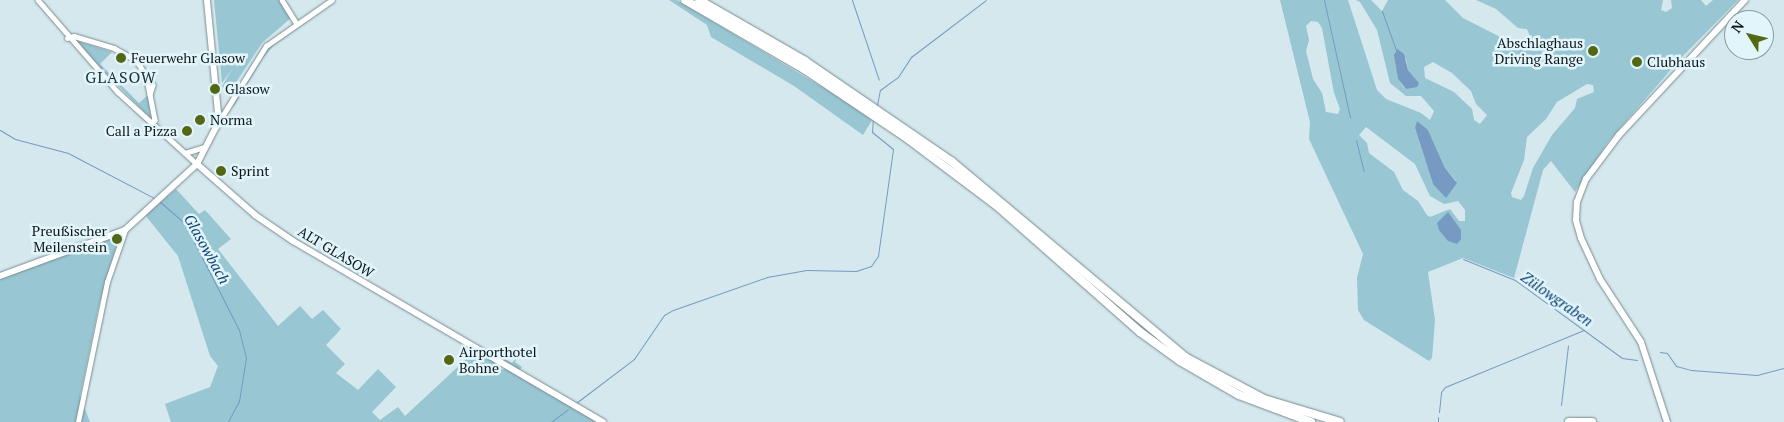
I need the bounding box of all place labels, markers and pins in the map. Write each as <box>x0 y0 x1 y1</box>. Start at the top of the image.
place label: Abschlaghaus Driving Range <box>1494 35 1583 68</box>
marker: Abschlaghaus Driving Range <box>1587 45 1599 57</box>
place label: Feuerwehr Glasow <box>131 50 245 66</box>
marker: Feuerwehr Glasow <box>115 52 127 64</box>
place label: Clubhaus <box>1647 54 1705 70</box>
marker: Clubhaus <box>1631 56 1643 68</box>
place label: Glasow <box>225 81 270 97</box>
marker: Glasow <box>209 83 221 95</box>
place label: Norma <box>210 112 253 128</box>
marker: Norma <box>194 114 206 126</box>
place label: Call a Pizza <box>106 123 177 139</box>
marker: Call a Pizza <box>181 125 193 137</box>
place label: Sprint <box>231 163 270 179</box>
marker: Sprint <box>215 165 227 177</box>
place label: Preußischer Meilenstein <box>32 223 107 256</box>
marker: Preußischer Meilenstein <box>111 233 123 245</box>
place label: Airporthotel Bohne <box>459 344 537 377</box>
marker: Airporthotel Bohne <box>443 354 455 366</box>

